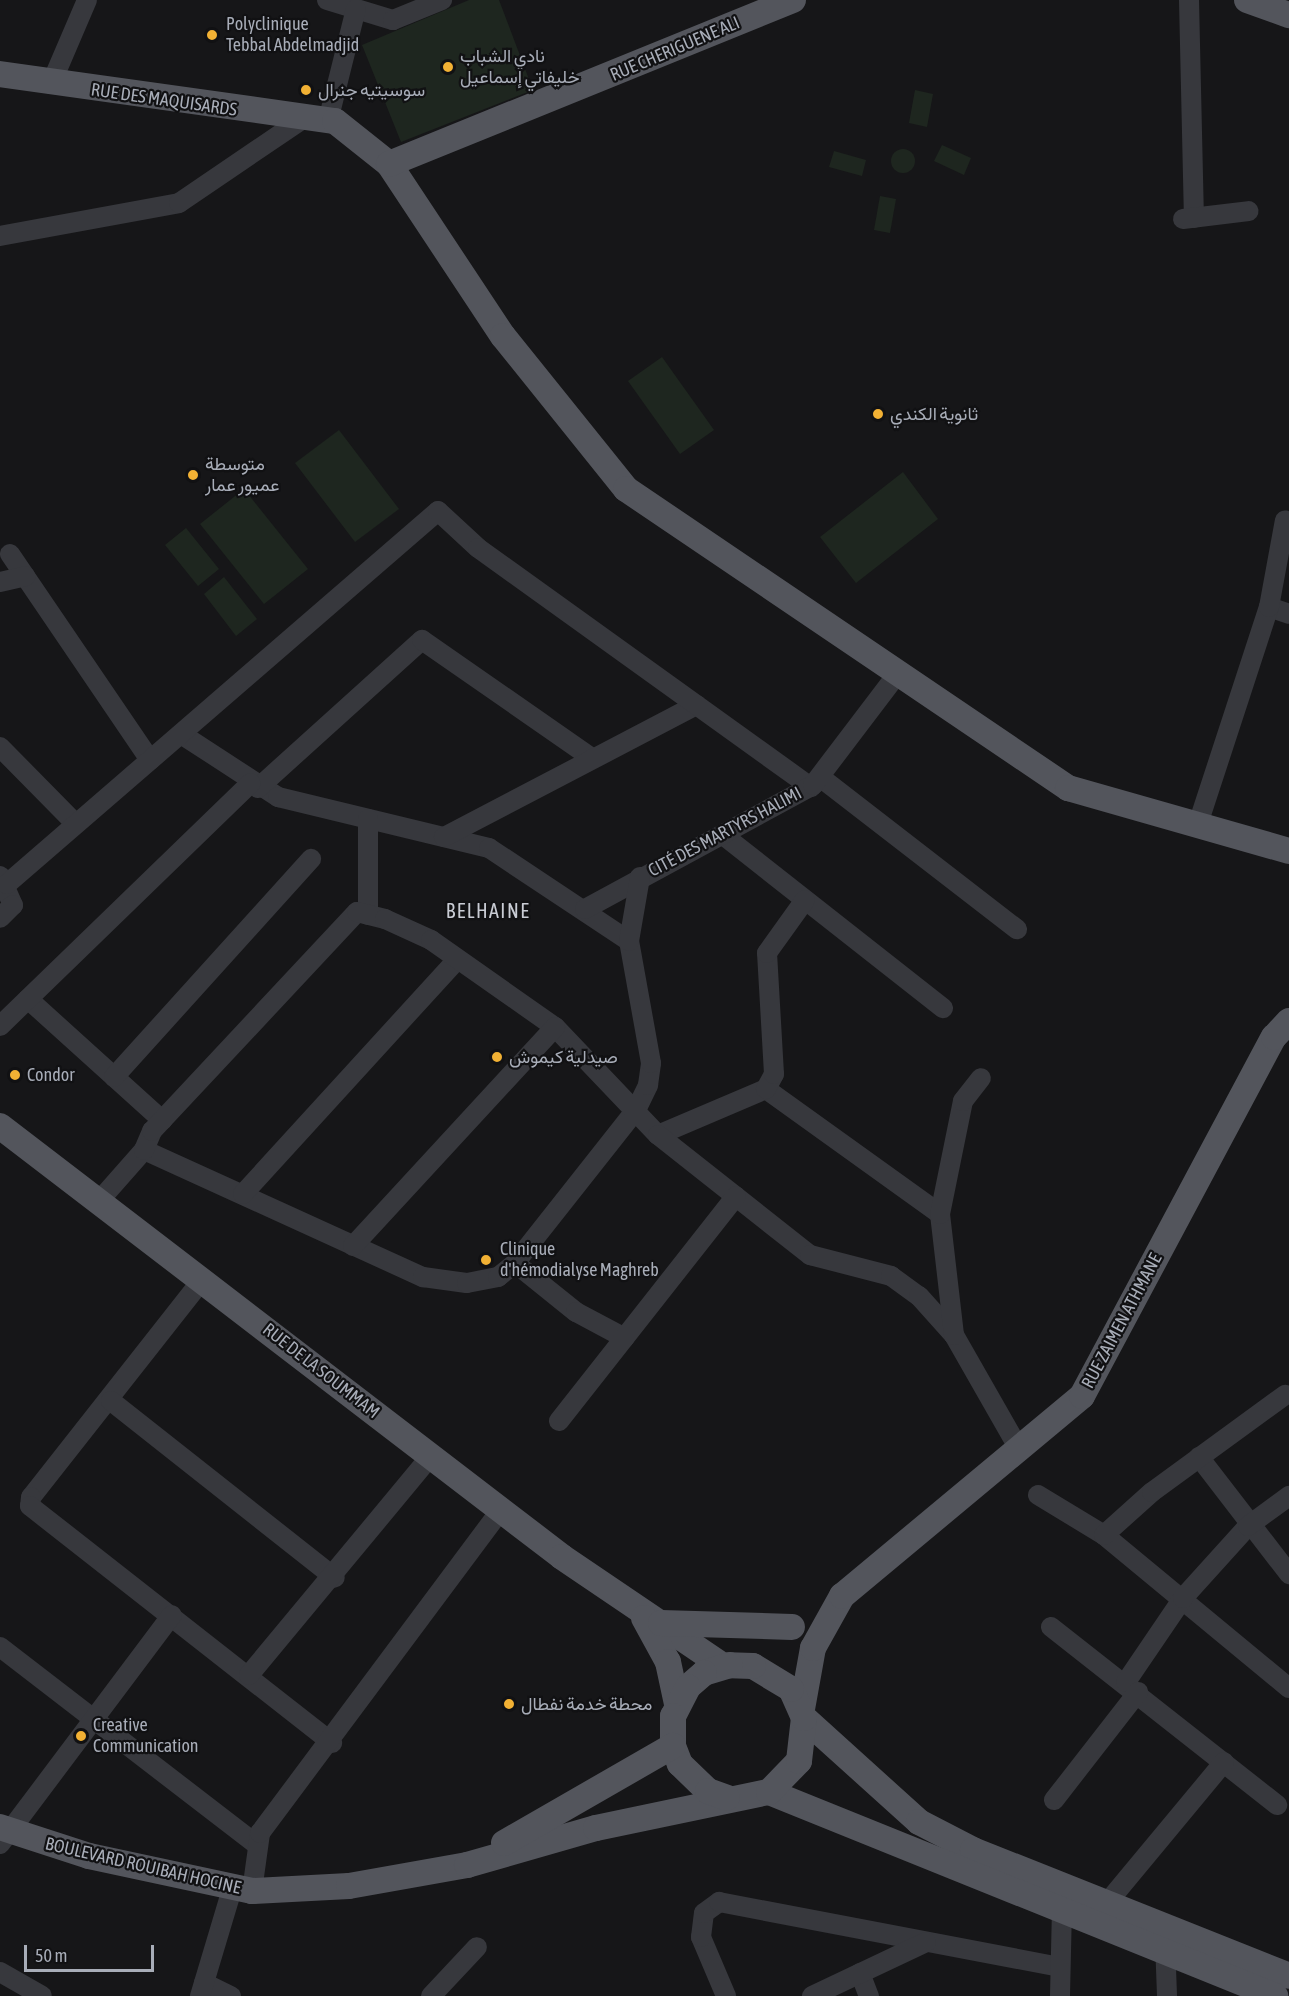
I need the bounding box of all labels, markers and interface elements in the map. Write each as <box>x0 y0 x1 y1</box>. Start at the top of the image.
street label: RUE CHERIGUENE ALI <box>607 12 743 86</box>
place label: Polyclinique Tebbal Abdelmadjid <box>226 14 359 57</box>
marker: Polyclinique Tebbal Abdelmadjid <box>203 26 221 44</box>
place label: نادي الشباب خليفاتي إسماعيل <box>460 46 580 88</box>
marker: نادي الشباب خليفاتي إسماعيل <box>441 60 455 74</box>
street label: RUE DES MAQUISARDS <box>90 79 238 121</box>
place label: سوسيتيه جنرال <box>318 79 425 101</box>
marker: سوسيتيه جنرال <box>299 83 313 97</box>
place label: ثانوية الكندي <box>890 403 978 425</box>
marker: ثانوية الكندي <box>871 407 885 421</box>
place label: متوسطة عميور عمار <box>205 454 279 496</box>
marker: متوسطة عميور عمار <box>186 468 200 482</box>
street label: CITÉ DES MARTYRS HALIMI <box>645 782 805 882</box>
district label: BELHAINE <box>446 898 530 922</box>
place label: صيدلية كيموش <box>509 1046 618 1068</box>
marker: صيدلية كيموش <box>490 1050 504 1064</box>
place label: Condor <box>27 1064 75 1086</box>
marker: Condor <box>8 1068 22 1082</box>
place label: Clinique d'hémodialyse Maghreb <box>500 1239 659 1282</box>
street label: RUE ZAIMEN ATHMANE <box>1077 1250 1167 1392</box>
marker: Clinique d'hémodialyse Maghreb <box>477 1251 495 1269</box>
street label: RUE DE LA SOUMMAM <box>258 1319 384 1423</box>
place label: محطة خدمة نفطال <box>521 1693 652 1715</box>
marker: محطة خدمة نفطال <box>502 1697 516 1711</box>
place label: Creative Communication <box>93 1715 199 1758</box>
marker: Creative Communication <box>74 1729 88 1743</box>
street label: BOULEVARD ROUIBAH HOCINE <box>43 1833 243 1899</box>
scale bar <box>27 1933 158 1971</box>
text: 50 m <box>35 1945 67 1966</box>

